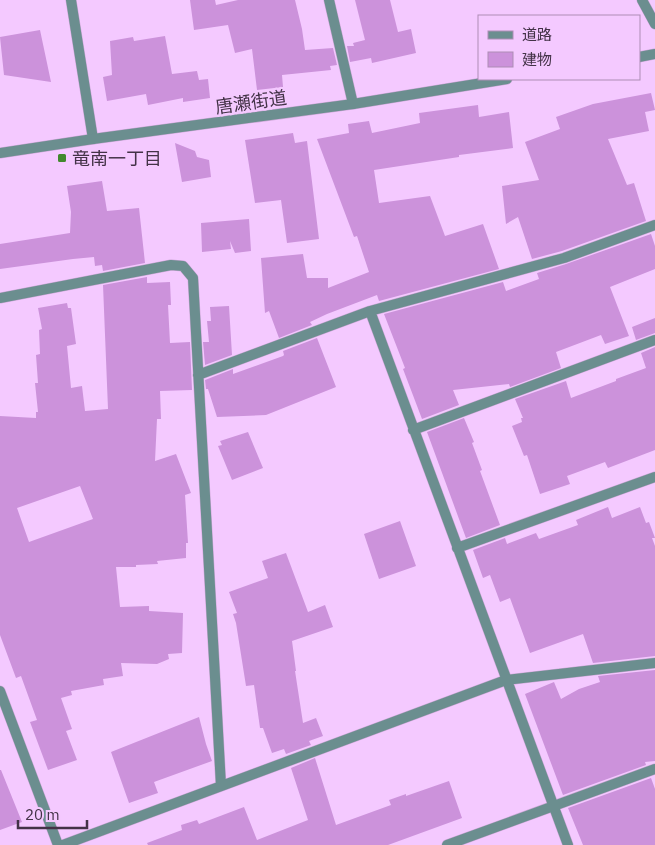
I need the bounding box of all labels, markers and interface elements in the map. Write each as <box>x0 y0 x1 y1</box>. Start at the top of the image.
legend <box>478 15 640 80</box>
text: 道路 <box>522 25 552 44</box>
text: 建物 <box>522 50 552 69</box>
street label: 唐瀬街道 <box>214 86 288 118</box>
place label: 竜南一丁目 <box>72 147 162 170</box>
marker: 竜南一丁目 <box>56 152 68 164</box>
scale bar <box>18 798 86 830</box>
text: 20 m <box>25 805 60 824</box>

